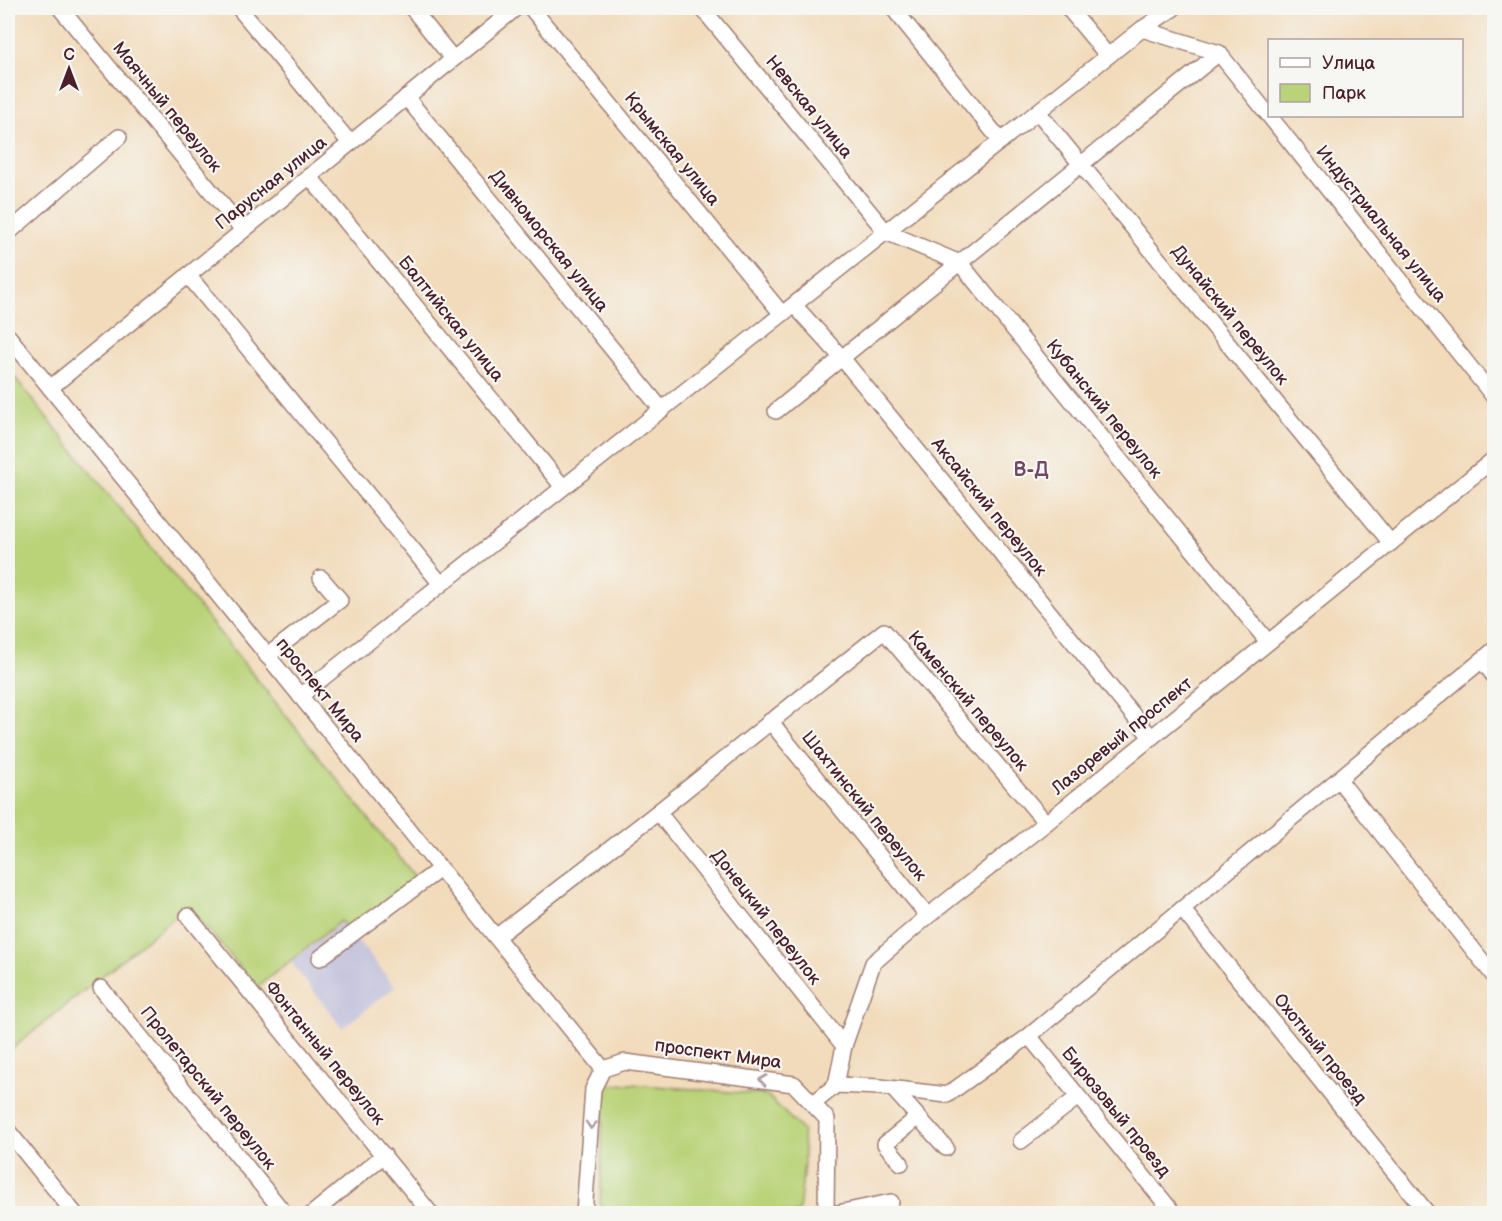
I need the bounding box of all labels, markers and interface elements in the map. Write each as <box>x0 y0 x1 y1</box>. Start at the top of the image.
street label: Маячный переулок <box>108 38 226 177</box>
north arrow <box>39 39 99 99</box>
legend <box>1268 39 1463 117</box>
text: С <box>63 46 75 65</box>
street label: Невская улица <box>761 51 857 163</box>
text: Улица <box>1322 53 1376 74</box>
text: Парк <box>1322 83 1366 104</box>
street label: Крымская улица <box>620 88 724 210</box>
street label: Парусная улица <box>211 132 331 234</box>
street label: Индустриальная улица <box>1311 141 1451 307</box>
street label: Дивноморская улица <box>485 166 613 317</box>
street label: Дунайский переулок <box>1167 241 1293 389</box>
street label: Балтийская улица <box>394 252 508 386</box>
street label: Кубанский переулок <box>1042 335 1167 483</box>
street label: Аксайский переулок <box>926 433 1051 581</box>
district label: В-Д <box>1014 458 1048 482</box>
street label: Каменский переулок <box>903 627 1033 775</box>
street label: проспект Мира <box>272 634 369 747</box>
street label: Лазоревый проспект <box>1047 672 1197 800</box>
street label: Шахтинский переулок <box>797 727 931 885</box>
street label: Донецкий переулок <box>707 845 826 989</box>
street label: Фонтанный переулок <box>261 977 390 1129</box>
street label: Охотный проезд <box>1269 989 1371 1109</box>
street label: Пролетарский переулок <box>136 1002 280 1174</box>
street label: проспект Мира <box>653 1035 783 1073</box>
street label: Бирюзовый проезд <box>1057 1043 1175 1181</box>
one-way arrow <box>758 1074 767 1087</box>
one-way arrow <box>584 1121 597 1130</box>

